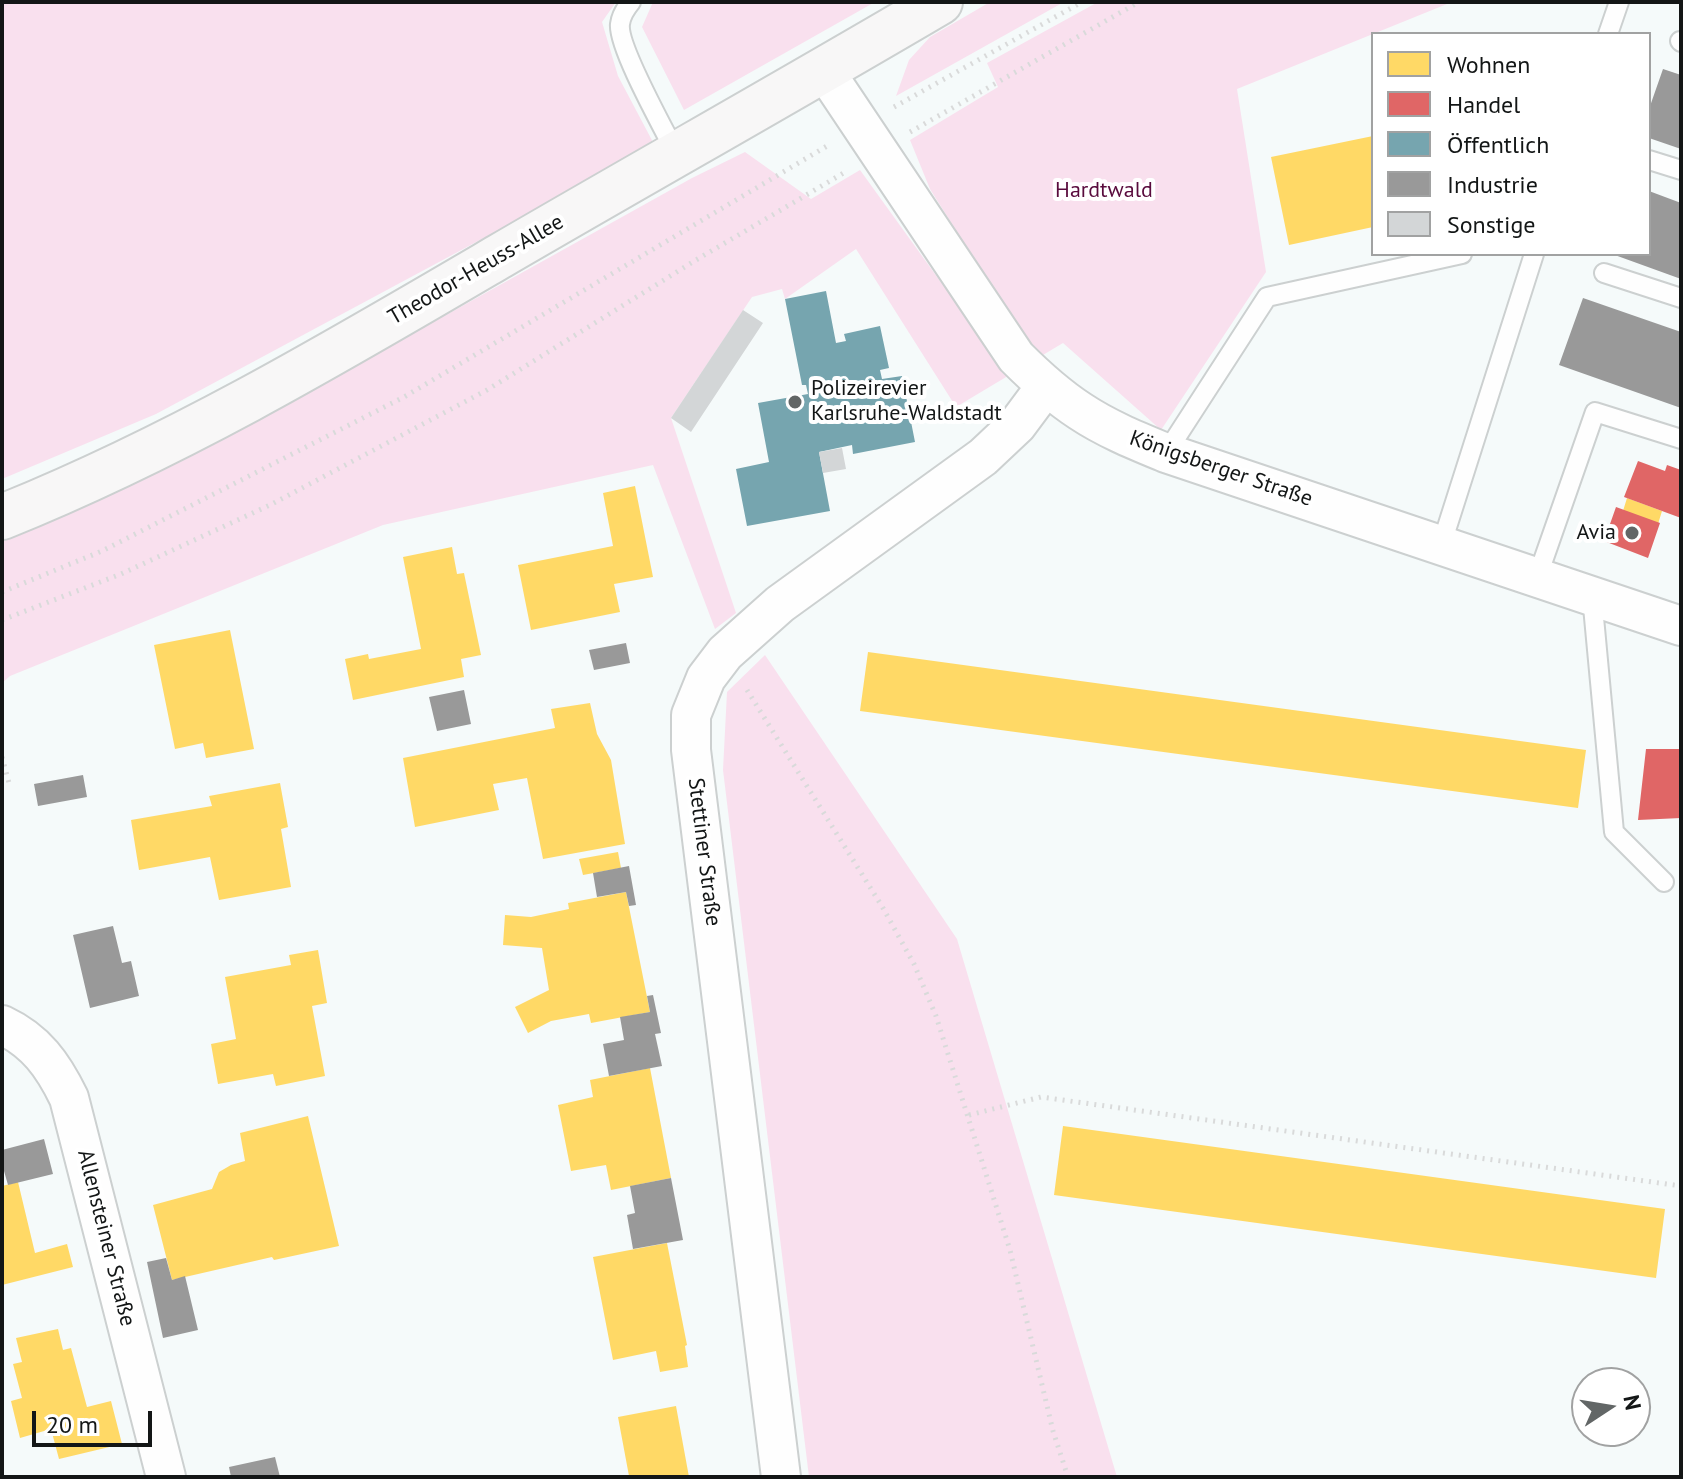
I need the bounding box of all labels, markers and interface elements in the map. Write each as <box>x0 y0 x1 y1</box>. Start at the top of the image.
legend <box>1371 32 1651 256</box>
text: Wohnen <box>1447 49 1530 80</box>
text: Handel <box>1447 89 1520 120</box>
text: Öffentlich <box>1447 129 1549 160</box>
text: Industrie <box>1447 169 1538 200</box>
park label: Hardtwald <box>1055 178 1153 204</box>
street label: Theodor-Heuss-Allee <box>384 209 568 331</box>
text: Sonstige <box>1447 209 1536 240</box>
place label: Polizeirevier Karlsruhe-Waldstadt <box>811 376 1002 428</box>
marker: Polizeirevier Karlsruhe-Waldstadt <box>786 393 804 411</box>
street label: Königsberger Straße <box>1126 425 1316 513</box>
place label: Avia <box>1576 520 1616 546</box>
marker: Avia <box>1623 524 1641 542</box>
street label: Stettiner Straße <box>682 776 726 928</box>
street label: Allensteiner Straße <box>71 1147 141 1329</box>
north arrow <box>1571 1367 1651 1447</box>
text: N <box>1617 1392 1648 1412</box>
scale bar <box>36 1395 156 1445</box>
text: 20 m <box>46 1409 98 1440</box>

